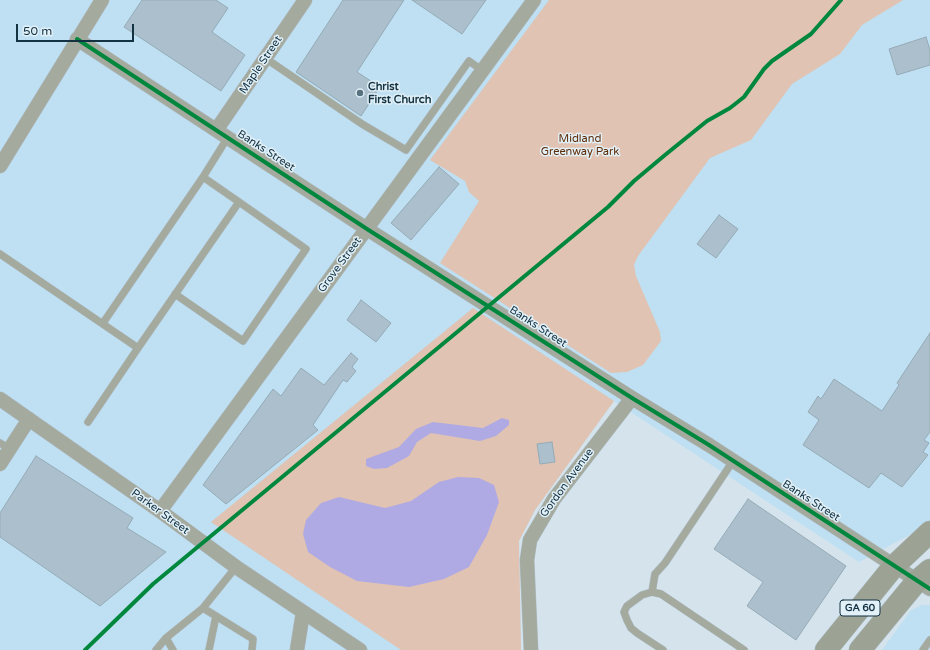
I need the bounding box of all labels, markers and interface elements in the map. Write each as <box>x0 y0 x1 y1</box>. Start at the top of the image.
scale bar <box>18 16 136 42</box>
text: 50 m <box>23 24 52 38</box>
street label: Maple Street <box>237 34 285 96</box>
place label: Christ First Church <box>368 80 431 106</box>
marker: Christ First Church <box>355 88 365 98</box>
street label: Banks Street <box>235 127 297 175</box>
park label: Midland Greenway Park <box>541 132 619 158</box>
street label: Grove Street <box>315 235 365 295</box>
street label: Banks Street <box>507 303 569 351</box>
street label: Gordon Avenue <box>538 446 596 520</box>
street label: Banks Street <box>780 477 842 525</box>
street label: Parker Street <box>129 487 191 537</box>
road number: GA 60 <box>840 600 880 616</box>

